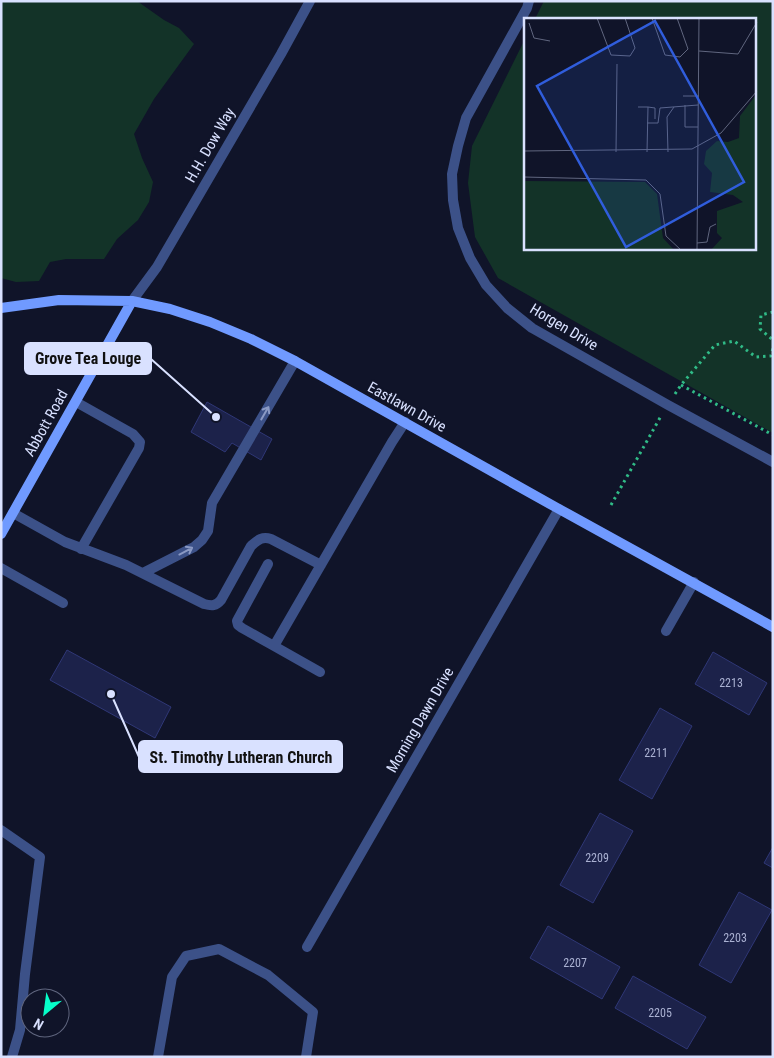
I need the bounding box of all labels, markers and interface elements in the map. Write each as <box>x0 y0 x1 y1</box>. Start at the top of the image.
inset map <box>524 18 756 250</box>
street label: H.H. Dow Way <box>181 104 239 186</box>
street label: Horgen Drive <box>527 300 601 354</box>
callout: Grove Tea Louge <box>25 343 151 374</box>
text: Grove Tea Louge <box>35 349 141 368</box>
street label: Eastlawn Drive <box>365 378 449 436</box>
street label: Abbott Road <box>20 387 72 459</box>
one-way arrow <box>260 407 270 421</box>
one-way arrow <box>178 546 193 555</box>
street label: Morning Dawn Drive <box>383 664 457 776</box>
house number: 2213 <box>719 676 743 690</box>
callout: St. Timothy Lutheran Church <box>139 741 342 772</box>
house number: 2211 <box>644 746 668 760</box>
text: St. Timothy Lutheran Church <box>150 748 333 767</box>
house number: 2209 <box>585 851 609 865</box>
house number: 2203 <box>723 931 747 945</box>
house number: 2207 <box>563 956 587 970</box>
north arrow <box>20 988 70 1038</box>
house number: 2205 <box>648 1006 672 1020</box>
text: N <box>31 1015 46 1033</box>

